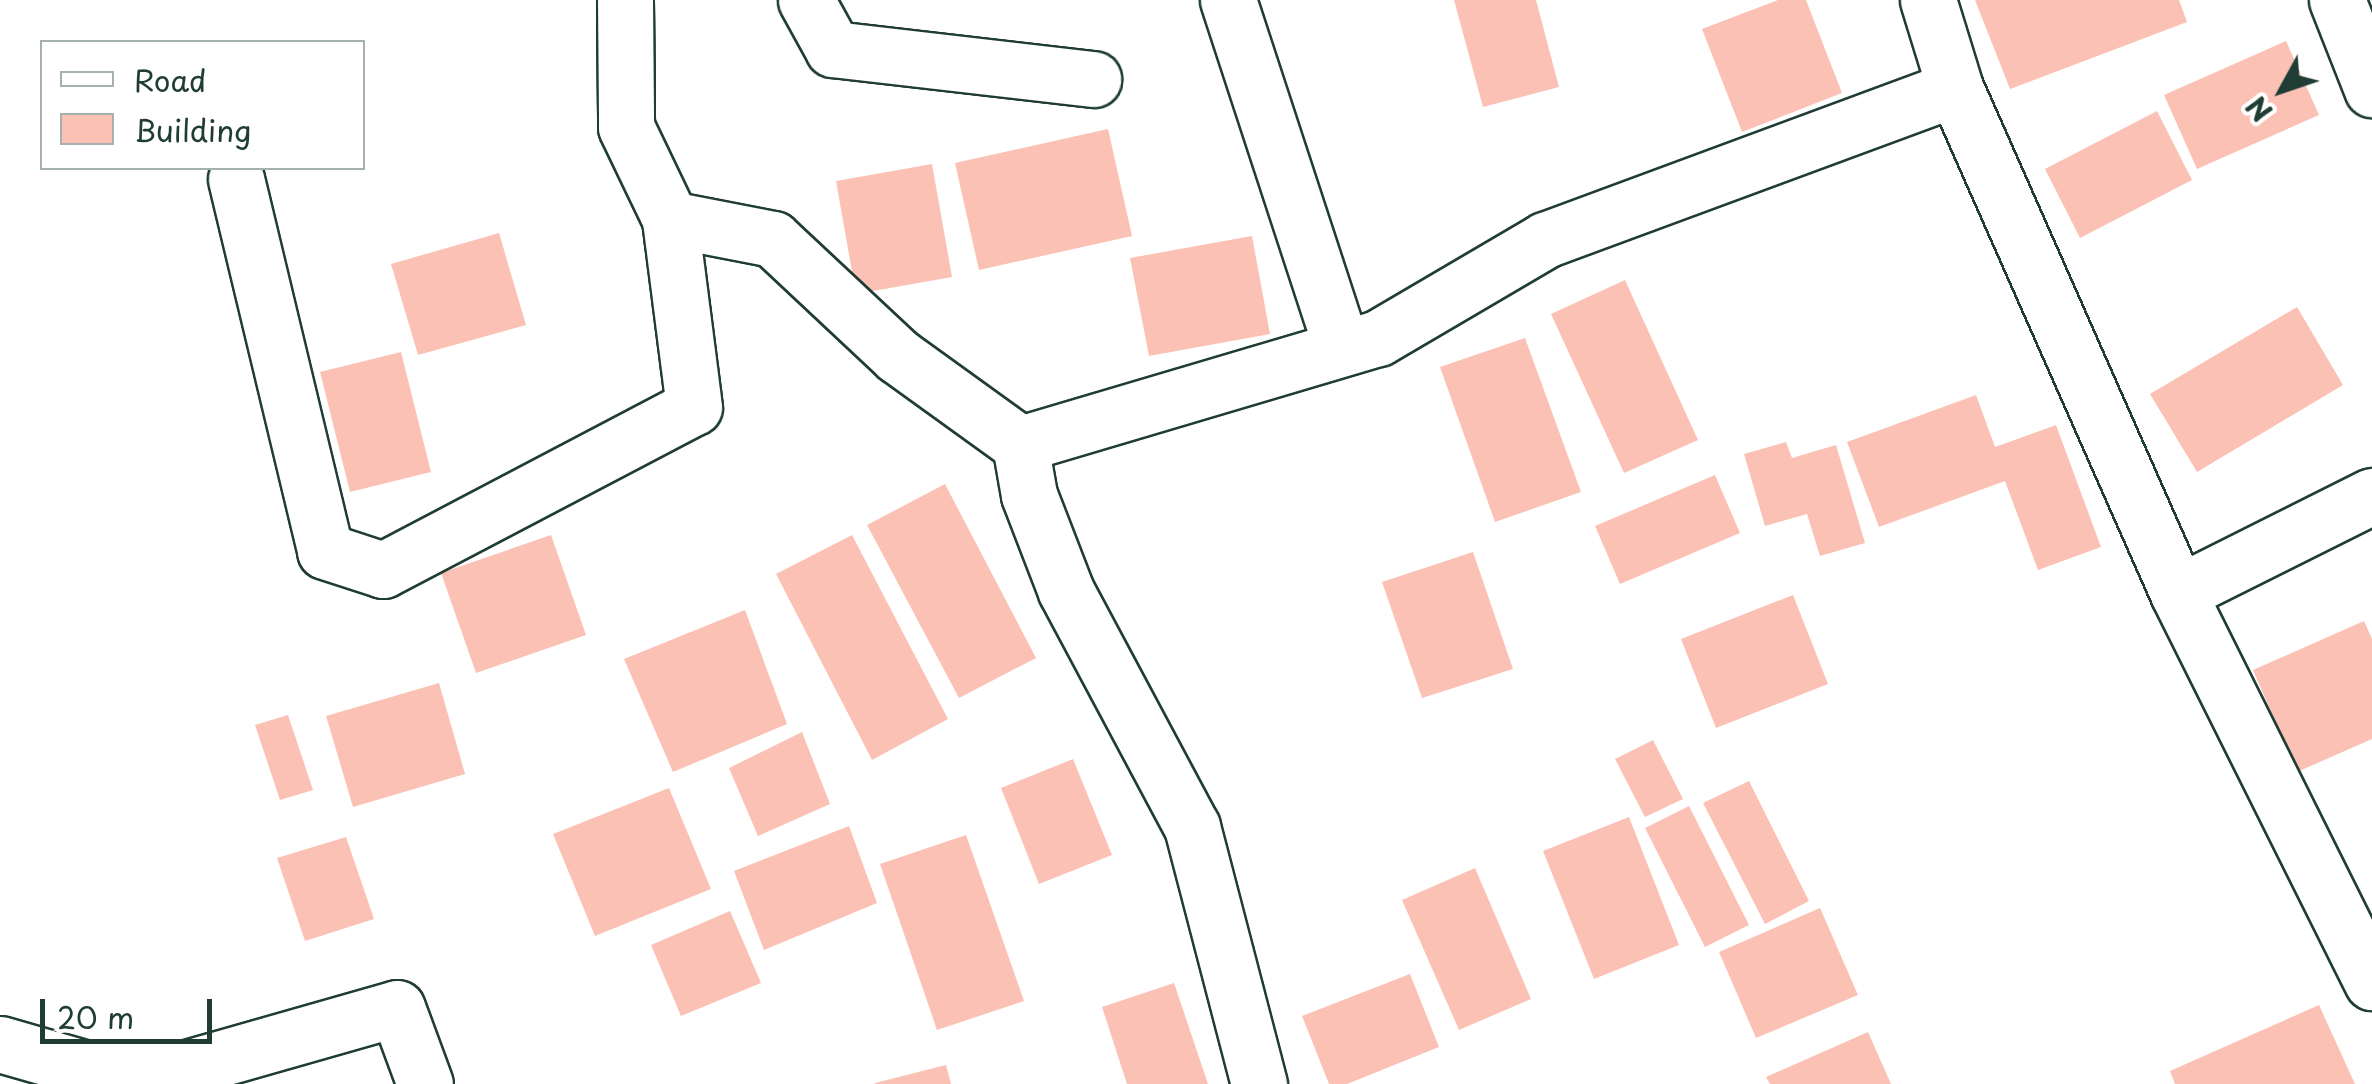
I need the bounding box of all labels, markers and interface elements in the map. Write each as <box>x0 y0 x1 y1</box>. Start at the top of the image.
legend <box>40 40 365 170</box>
north arrow <box>2232 40 2332 140</box>
text: Road <box>134 57 207 102</box>
text: N <box>2235 87 2282 132</box>
text: Building <box>134 107 251 152</box>
scale bar <box>45 979 218 1041</box>
text: 20 m <box>57 994 134 1039</box>

